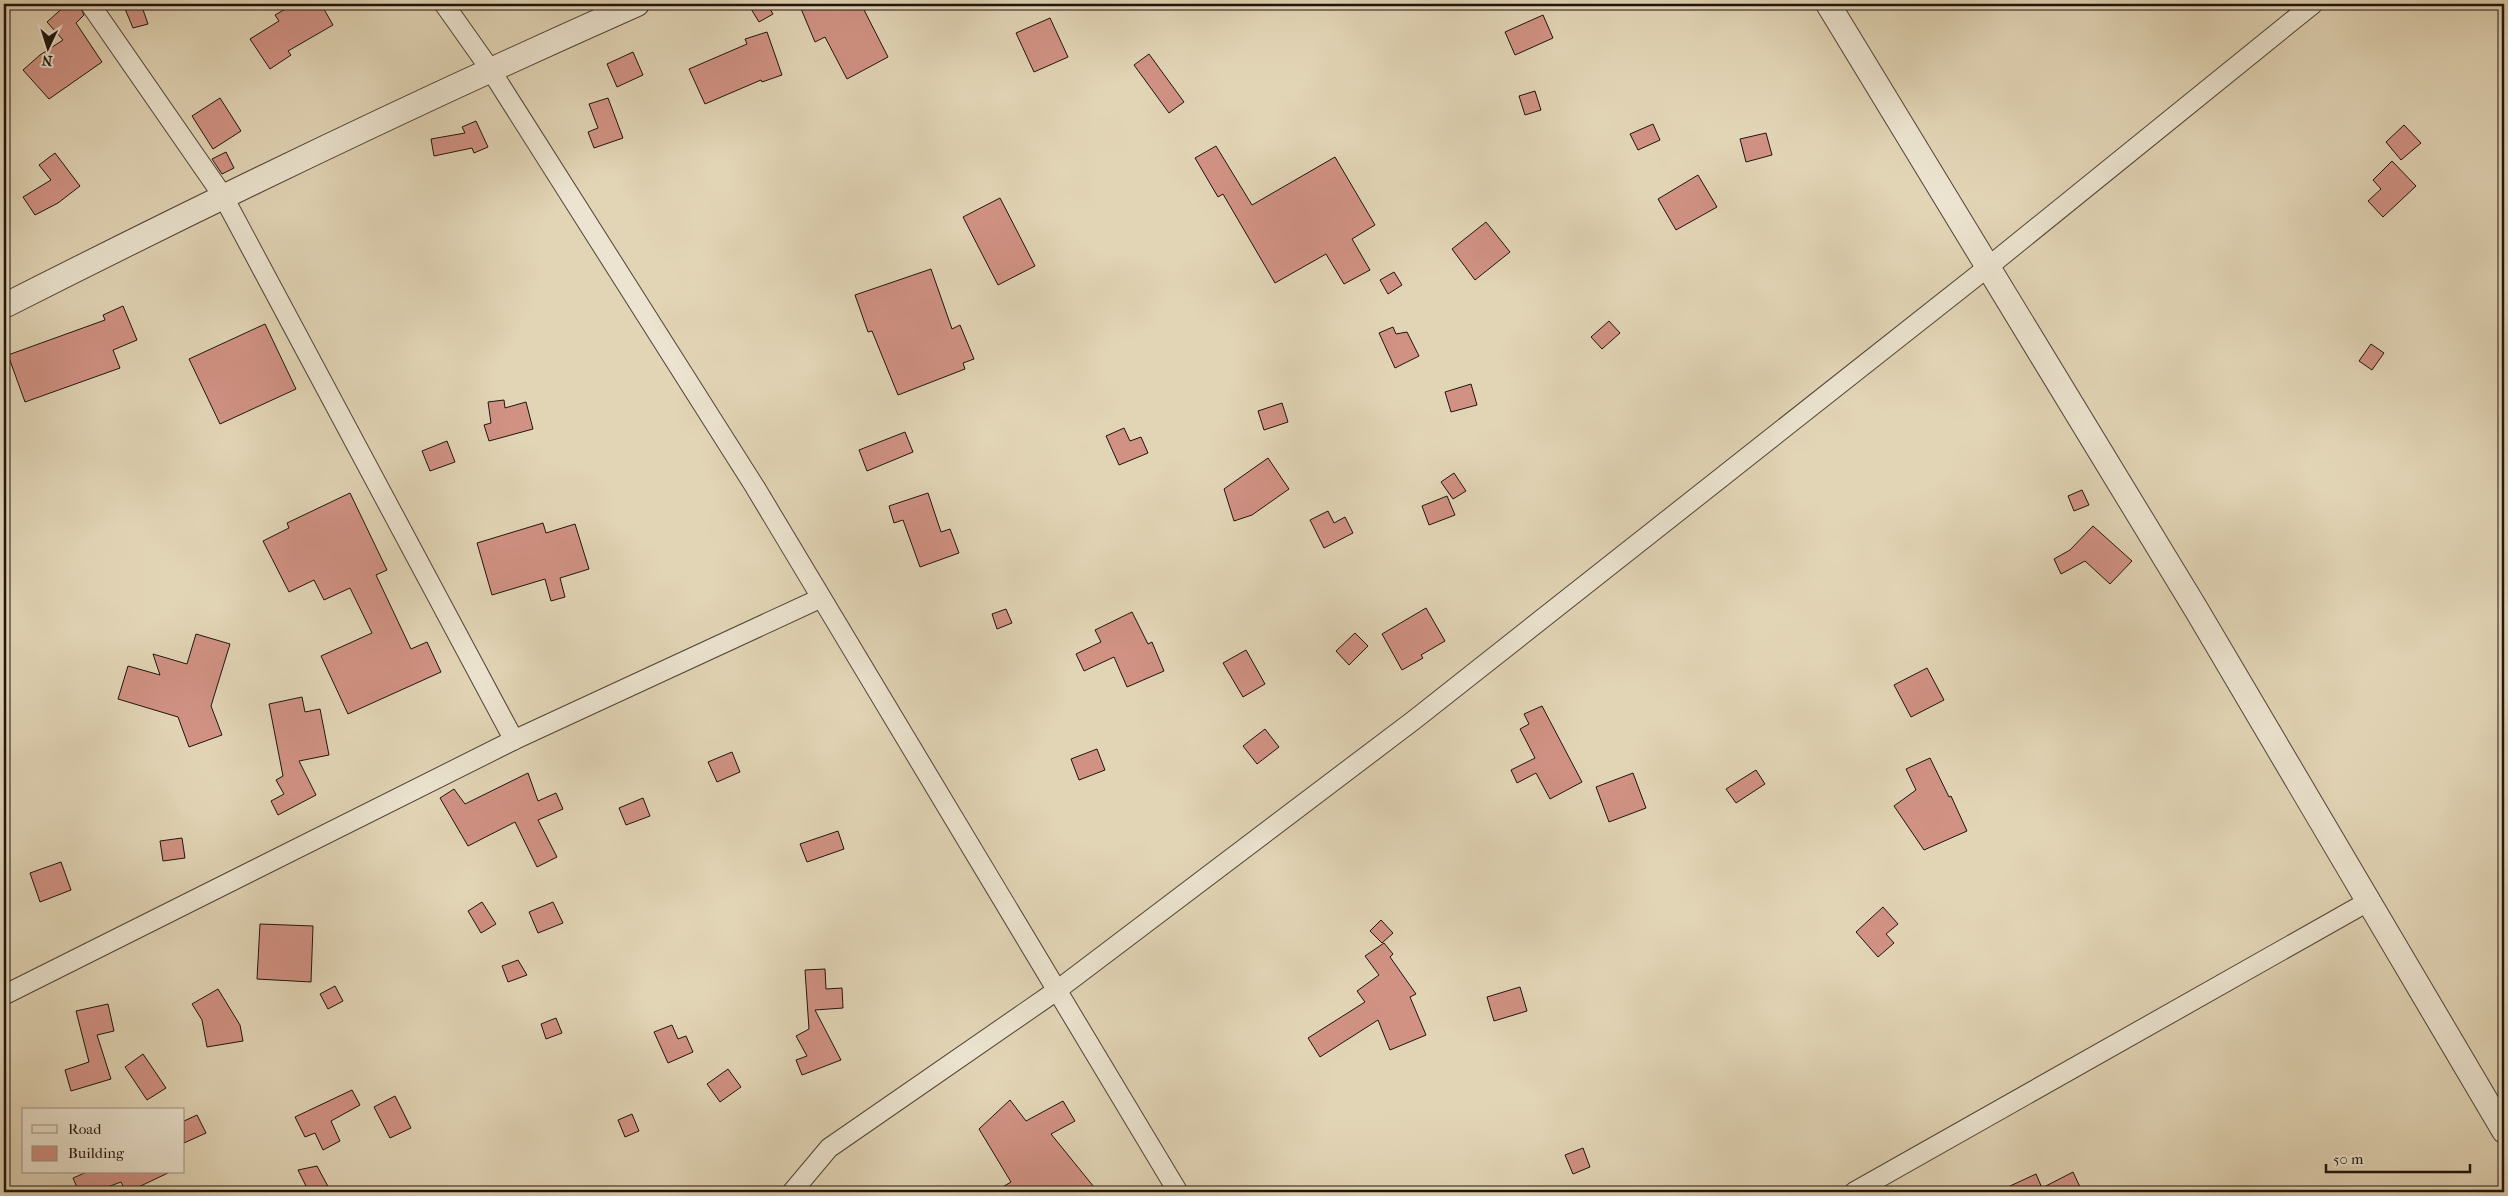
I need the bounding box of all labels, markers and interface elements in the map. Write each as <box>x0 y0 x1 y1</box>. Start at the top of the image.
north arrow <box>22 22 72 72</box>
text: N <box>41 52 53 69</box>
legend <box>22 1108 185 1174</box>
text: Road <box>68 1120 102 1138</box>
scale bar <box>2326 1141 2469 1173</box>
text: Building <box>68 1144 125 1162</box>
text: 50 m <box>2333 1150 2364 1168</box>

